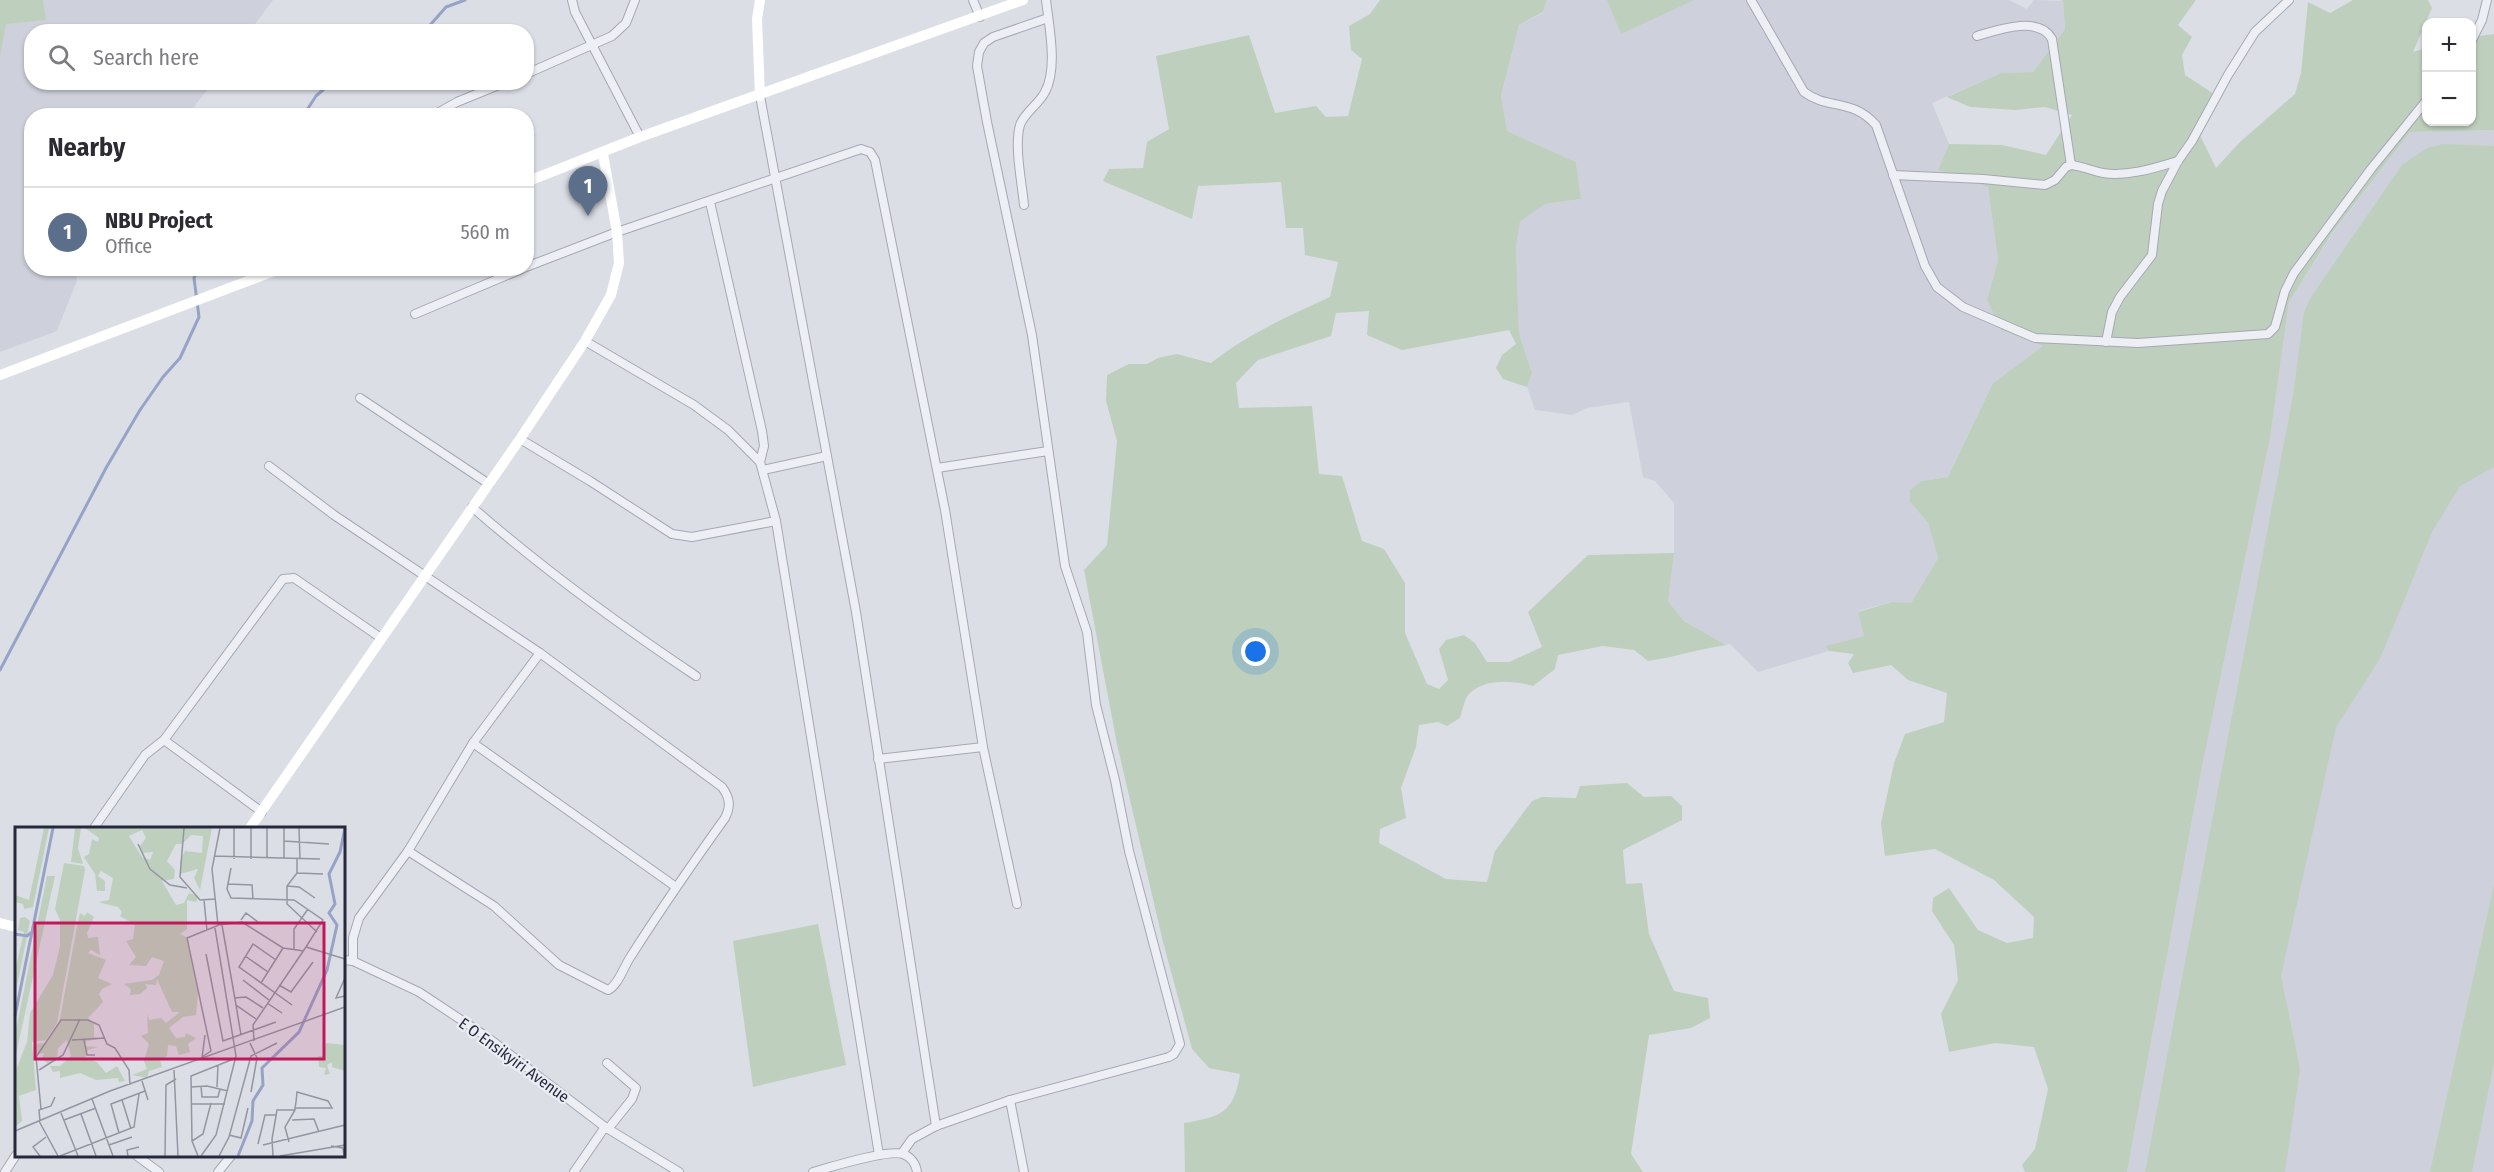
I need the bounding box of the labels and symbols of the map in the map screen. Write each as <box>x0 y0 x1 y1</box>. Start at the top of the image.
pin: 1 <box>568 166 608 216</box>
your location <box>1241 637 1270 666</box>
inset map <box>15 827 345 1157</box>
street label: E O Ensikyiri Avenue <box>455 1014 573 1106</box>

